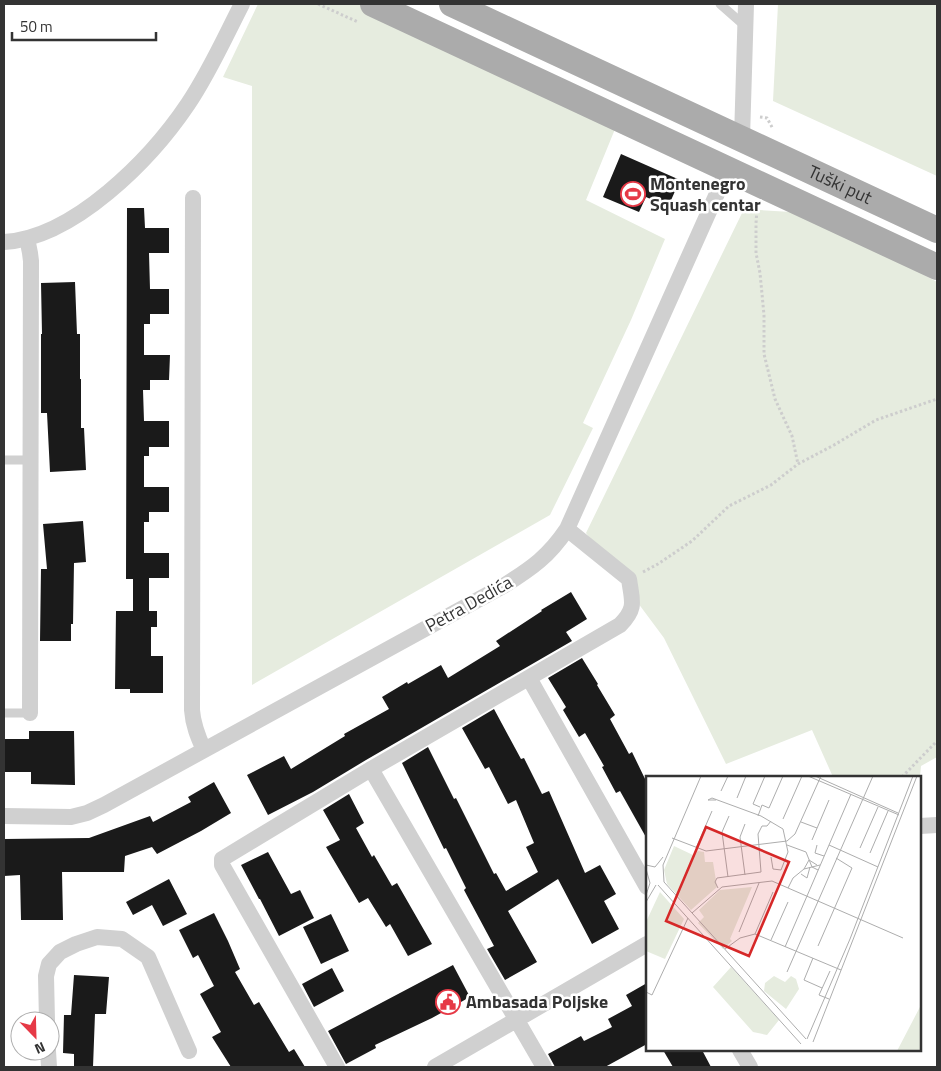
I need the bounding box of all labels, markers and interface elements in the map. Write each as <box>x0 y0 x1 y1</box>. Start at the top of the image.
scale bar <box>12 10 156 42</box>
text: 50 m <box>20 15 53 38</box>
street label: Tuški put <box>804 158 877 211</box>
place label: Montenegro Squash centar <box>650 170 761 218</box>
sports icon: Montenegro Squash centar <box>620 181 646 207</box>
street label: Petra Dedića <box>420 568 517 639</box>
inset map <box>646 776 921 1051</box>
place label: Ambasada Poljske <box>466 988 608 1015</box>
public building icon: Ambasada Poljske <box>435 989 461 1015</box>
north arrow <box>10 1011 60 1061</box>
text: N <box>32 1037 49 1060</box>

